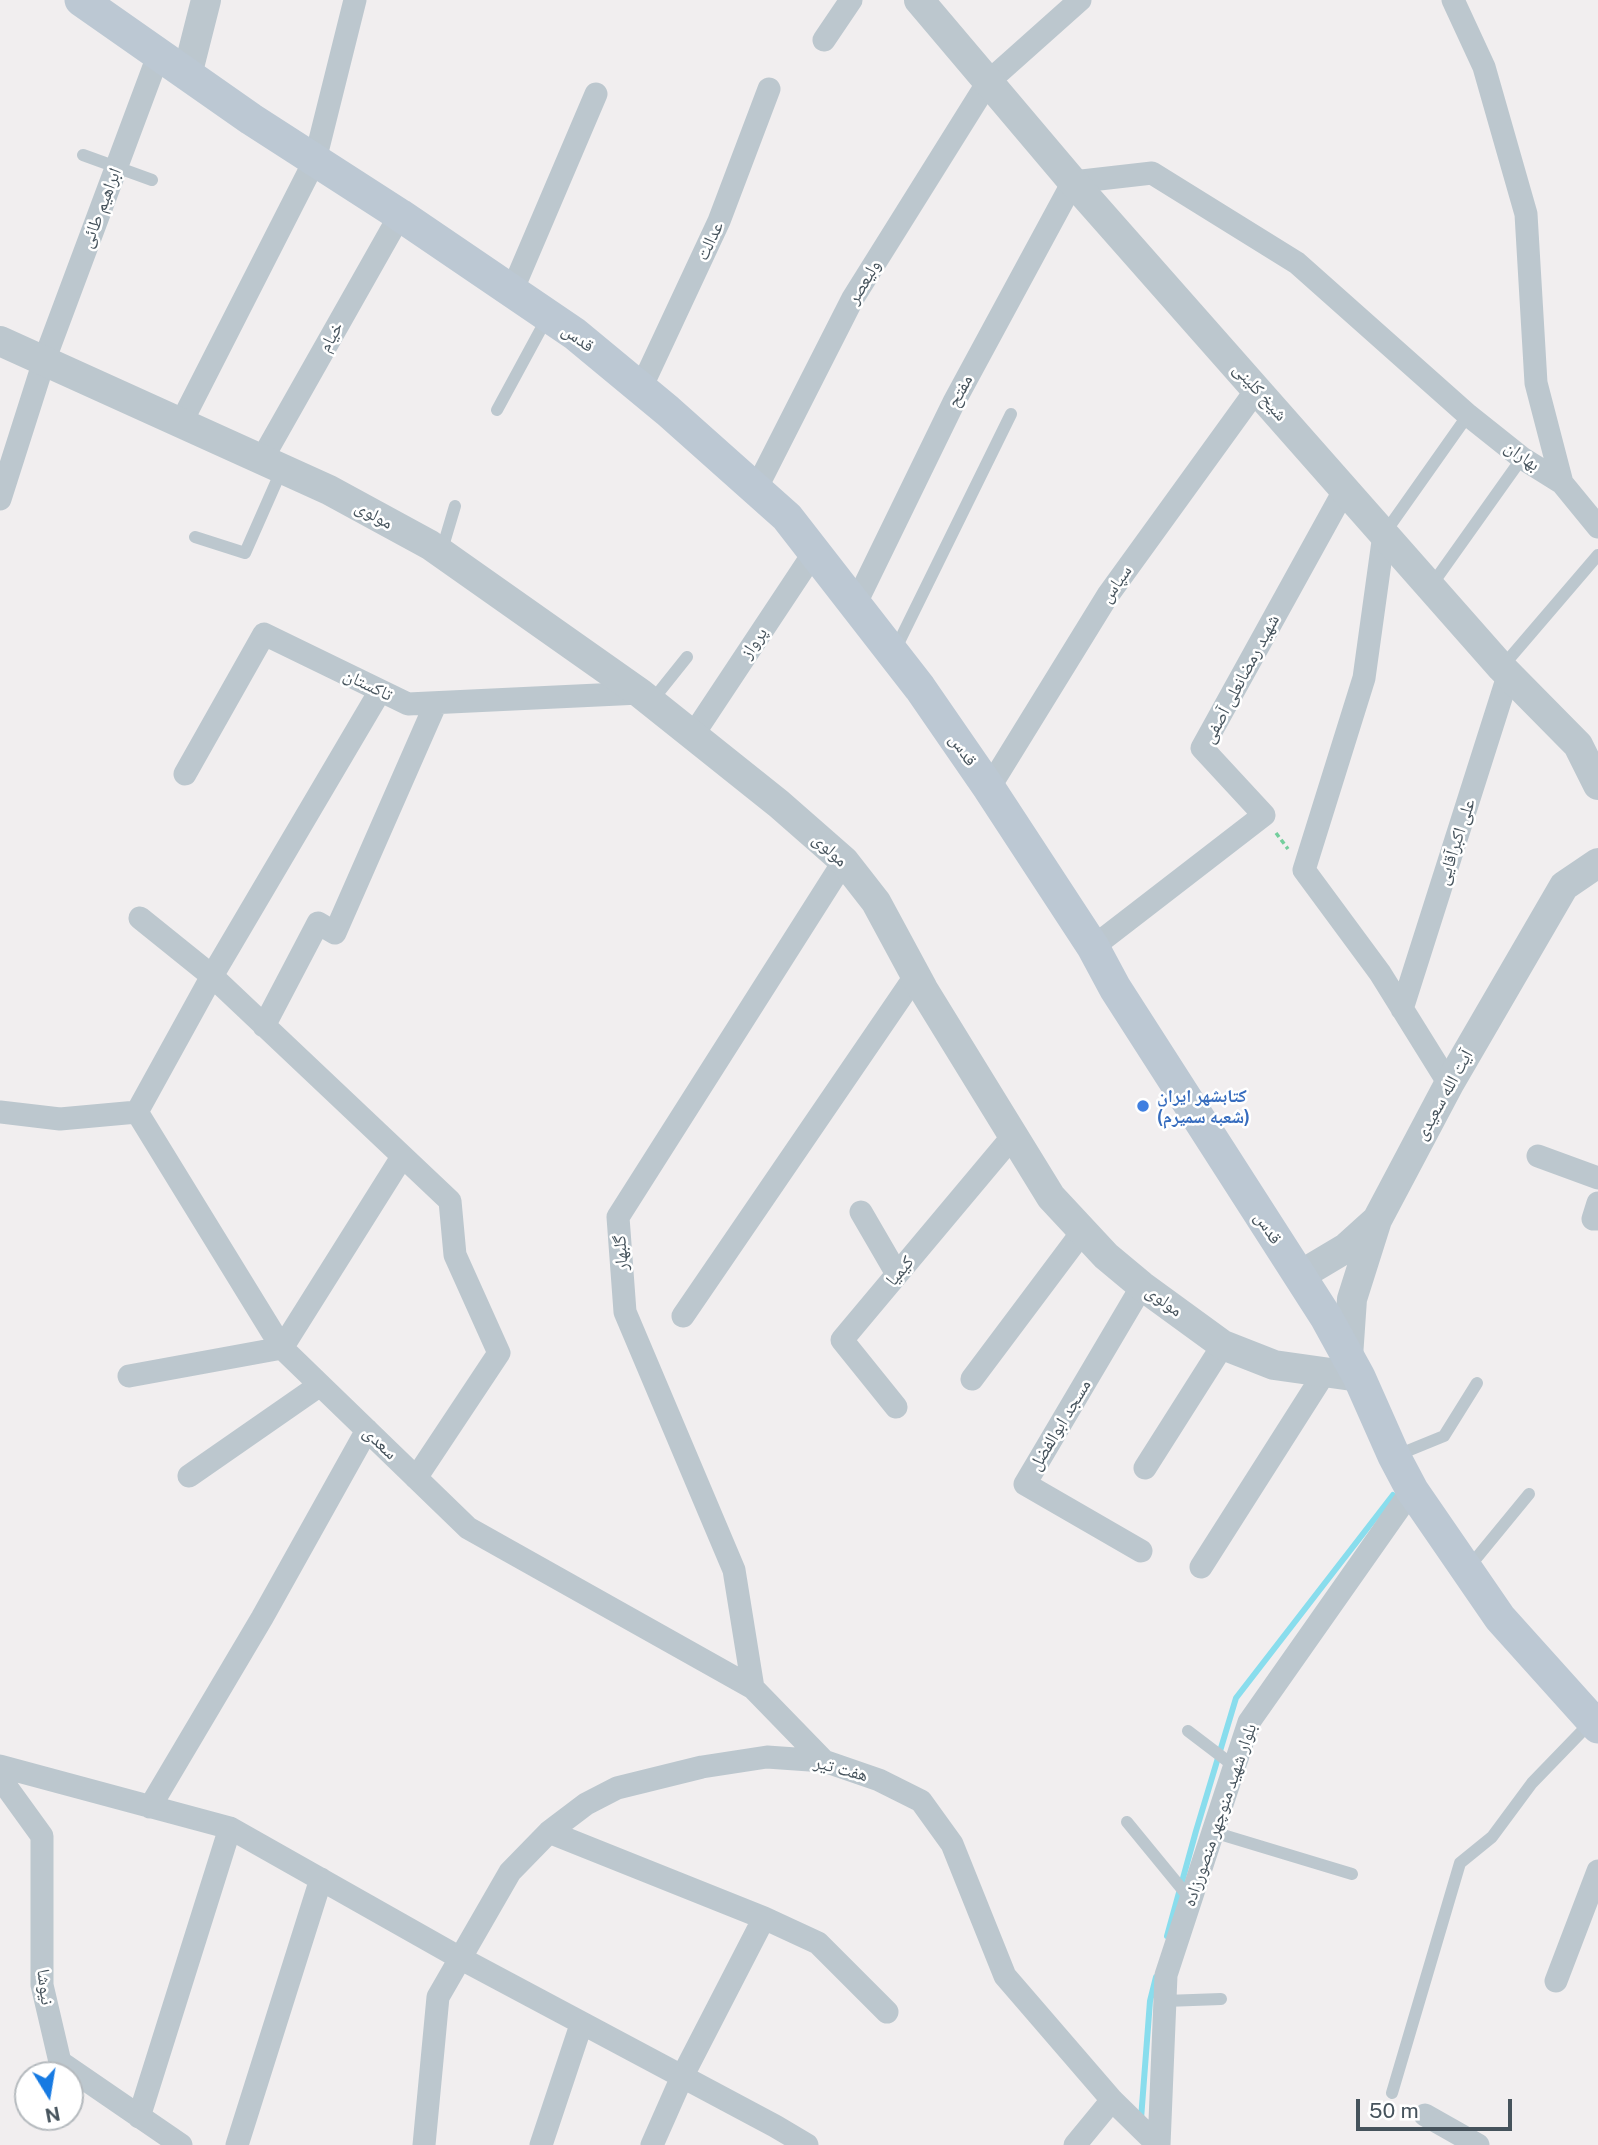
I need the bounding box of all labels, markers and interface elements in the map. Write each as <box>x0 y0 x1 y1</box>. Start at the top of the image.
street label: ابراهیم طائی <box>76 165 126 251</box>
street label: عدالت <box>692 218 728 264</box>
street label: ولیعصر <box>843 256 885 308</box>
street label: خیام <box>314 318 348 356</box>
street label: قدس <box>558 319 598 357</box>
street label: شیخ کلینی <box>1228 359 1292 425</box>
street label: مفتح <box>943 371 977 411</box>
street label: بهاران <box>1500 436 1544 476</box>
street label: مولوی <box>351 496 397 534</box>
street label: سپاس <box>1095 561 1137 607</box>
street label: شهید رمضانعلی آصفی <box>1198 611 1284 747</box>
street label: پرواز <box>736 623 772 663</box>
street label: تاکستان <box>340 664 396 706</box>
street label: قدس <box>944 730 982 770</box>
street label: علی اکبرآقایی <box>1432 796 1480 888</box>
street label: مولوی <box>808 828 852 872</box>
street label: آیت الله سعیدی <box>1410 1046 1478 1144</box>
place label: کتابشهر ایران (شعبه سمیرم) <box>1157 1085 1250 1128</box>
marker: کتابشهر ایران (شعبه سمیرم) <box>1135 1098 1151 1114</box>
street label: قدس <box>1250 1208 1286 1248</box>
street label: گلبهار <box>609 1235 633 1271</box>
street label: کیمیا <box>881 1252 919 1290</box>
street label: مولوی <box>1141 1281 1187 1321</box>
street label: مسجد ابوالفضل <box>1024 1376 1096 1474</box>
street label: سعدی <box>358 1422 402 1464</box>
street label: بلوار شهید منوچهر منصورزاده <box>1179 1721 1261 1909</box>
street label: هفت تیر <box>812 1751 870 1787</box>
street label: نیوشا <box>32 1968 58 2006</box>
north arrow <box>14 2061 84 2131</box>
scale bar <box>1360 2086 1516 2130</box>
text: 50 m <box>1369 2098 1419 2123</box>
text: N <box>43 2102 62 2127</box>

